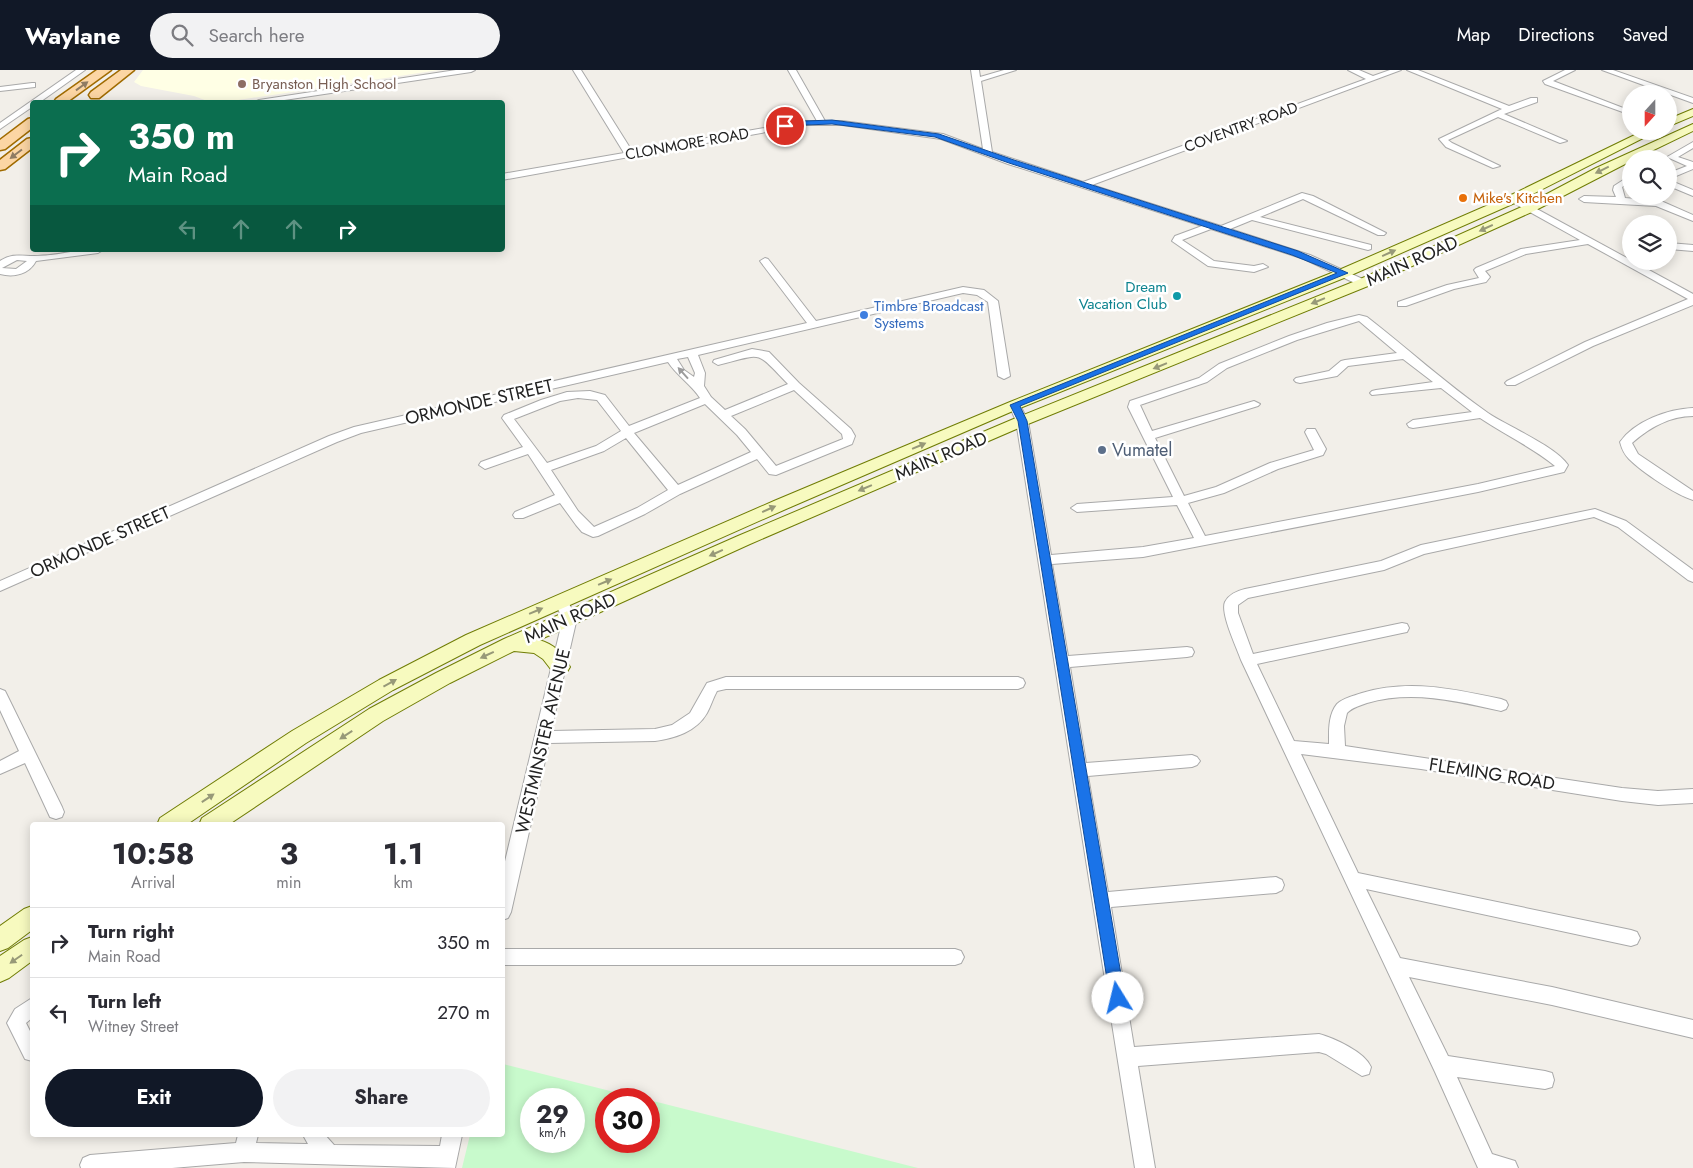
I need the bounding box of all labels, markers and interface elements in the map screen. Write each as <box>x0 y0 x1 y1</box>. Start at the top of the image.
search box <box>150 13 500 58</box>
text: Waylane <box>25 18 120 53</box>
icon: search <box>168 21 196 49</box>
text: Search here <box>208 22 305 49</box>
text: Map <box>1457 22 1490 48</box>
text: Directions <box>1518 22 1594 48</box>
text: Saved <box>1622 22 1668 48</box>
place label: Bryanston High School <box>252 73 397 95</box>
marker: Bryanston High School <box>236 78 248 90</box>
one-way arrow <box>75 81 89 91</box>
north arrow <box>1622 85 1678 140</box>
map controls <box>1622 85 1677 270</box>
street label: COVENTRY ROAD <box>1181 96 1301 158</box>
pin <box>764 105 806 147</box>
text: 350 m <box>128 112 235 162</box>
icon: arrive <box>771 112 799 140</box>
icon: right <box>45 120 110 185</box>
street label: CLONMORE ROAD <box>623 122 751 166</box>
one-way arrow <box>10 148 23 159</box>
button: search <box>1622 150 1677 205</box>
text: Main Road <box>128 158 228 190</box>
one-way arrow <box>1594 166 1609 175</box>
place label: Mike's Kitchen <box>1473 187 1563 209</box>
marker: Mike's Kitchen <box>1457 192 1469 204</box>
icon: left <box>174 215 202 243</box>
icon: ahead <box>227 215 255 243</box>
icon: ahead <box>280 215 308 243</box>
icon: right <box>333 215 361 243</box>
button: layers <box>1622 215 1677 270</box>
one-way arrow <box>1479 224 1493 232</box>
street label: MAIN ROAD <box>1362 229 1462 293</box>
one-way arrow <box>1382 249 1396 257</box>
place label: Dream Vacation Club <box>1079 276 1167 315</box>
marker: Dream Vacation Club <box>1171 290 1183 302</box>
place label: Timbre Broadcast Systems <box>874 295 984 334</box>
one-way arrow <box>1311 298 1325 306</box>
marker: Timbre Broadcast Systems <box>858 309 870 321</box>
one-way arrow <box>1152 362 1167 370</box>
one-way arrow <box>677 368 689 380</box>
street label: ORMONDE STREET <box>402 372 556 432</box>
street label: MAIN ROAD <box>891 425 991 487</box>
place label: Vumatel <box>1112 437 1173 463</box>
one-way arrow <box>912 441 926 449</box>
marker: Vumatel <box>1096 444 1108 456</box>
one-way arrow <box>858 485 872 493</box>
street label: ORMONDE STREET <box>26 499 175 585</box>
one-way arrow <box>762 505 776 513</box>
one-way arrow <box>709 549 723 557</box>
one-way arrow <box>598 577 612 585</box>
street label: MAIN ROAD <box>520 586 620 650</box>
one-way arrow <box>529 607 543 615</box>
street label: WESTMINSTER AVENUE <box>509 646 577 836</box>
one-way arrow <box>480 651 495 659</box>
one-way arrow <box>383 679 397 687</box>
one-way arrow <box>339 730 353 739</box>
street label: FLEMING ROAD <box>1427 751 1557 797</box>
one-way arrow <box>202 793 215 803</box>
text: 10:58 <box>112 832 195 875</box>
text: 3 <box>280 832 298 875</box>
text: 1.1 <box>383 832 423 875</box>
text: Arrival <box>131 871 175 894</box>
text: min <box>276 871 301 894</box>
text: km <box>393 871 413 894</box>
text: Turn right <box>88 918 174 945</box>
icon: right <box>45 929 73 957</box>
text: 350 m <box>437 929 490 956</box>
text: Main Road <box>88 945 161 968</box>
one-way arrow <box>9 954 23 964</box>
position arrow <box>1091 971 1143 1023</box>
text: Turn left <box>88 988 161 1015</box>
icon: left <box>45 999 73 1027</box>
text: 270 m <box>437 999 490 1026</box>
text: Witney Street <box>88 1015 178 1038</box>
button: Exit <box>45 1069 263 1127</box>
button: Share <box>273 1069 490 1127</box>
speed limit sign: 30 <box>595 1088 660 1153</box>
text: 29 <box>536 1096 569 1132</box>
text: km/h <box>539 1124 566 1142</box>

